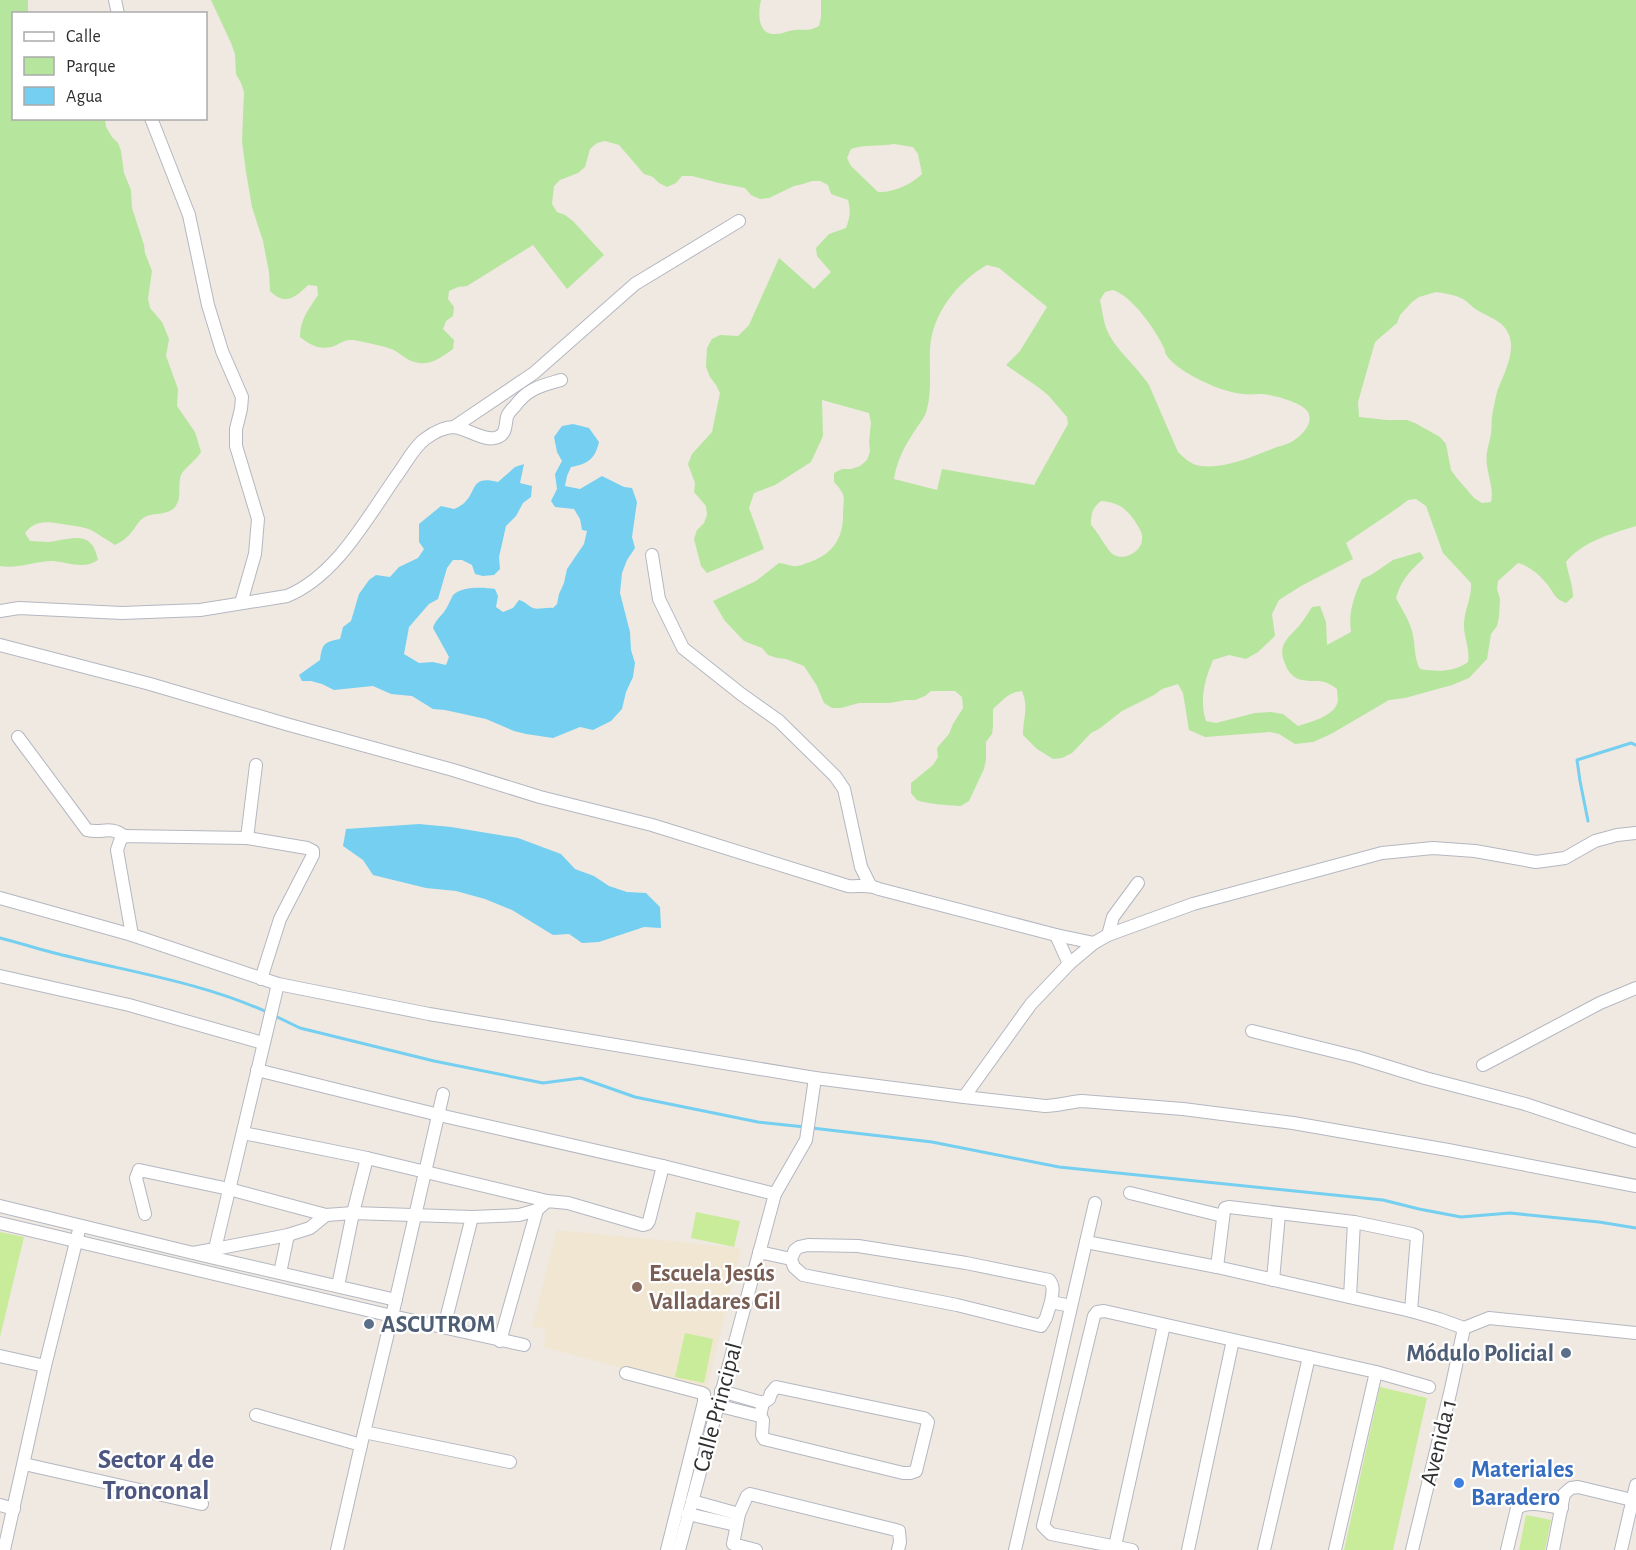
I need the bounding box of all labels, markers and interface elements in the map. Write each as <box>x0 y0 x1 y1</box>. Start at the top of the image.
legend <box>12 12 207 120</box>
text: Calle <box>66 28 101 46</box>
text: Parque <box>66 58 115 76</box>
text: Agua <box>66 88 103 106</box>
place label: Escuela Jesús Valladares Gil <box>649 1262 781 1314</box>
marker: Escuela Jesús Valladares Gil <box>630 1280 644 1294</box>
place label: ASCUTROM <box>381 1313 496 1337</box>
marker: ASCUTROM <box>362 1317 376 1331</box>
street label: Calle Principal <box>689 1340 747 1475</box>
place label: Módulo Policial <box>1406 1342 1554 1366</box>
marker: Módulo Policial <box>1559 1346 1573 1360</box>
street label: Avenida 1 <box>1417 1397 1461 1488</box>
district label: Sector 4 de Tronconal <box>98 1446 214 1504</box>
place label: Materiales Baradero <box>1471 1458 1574 1510</box>
marker: Materiales Baradero <box>1452 1476 1466 1490</box>

